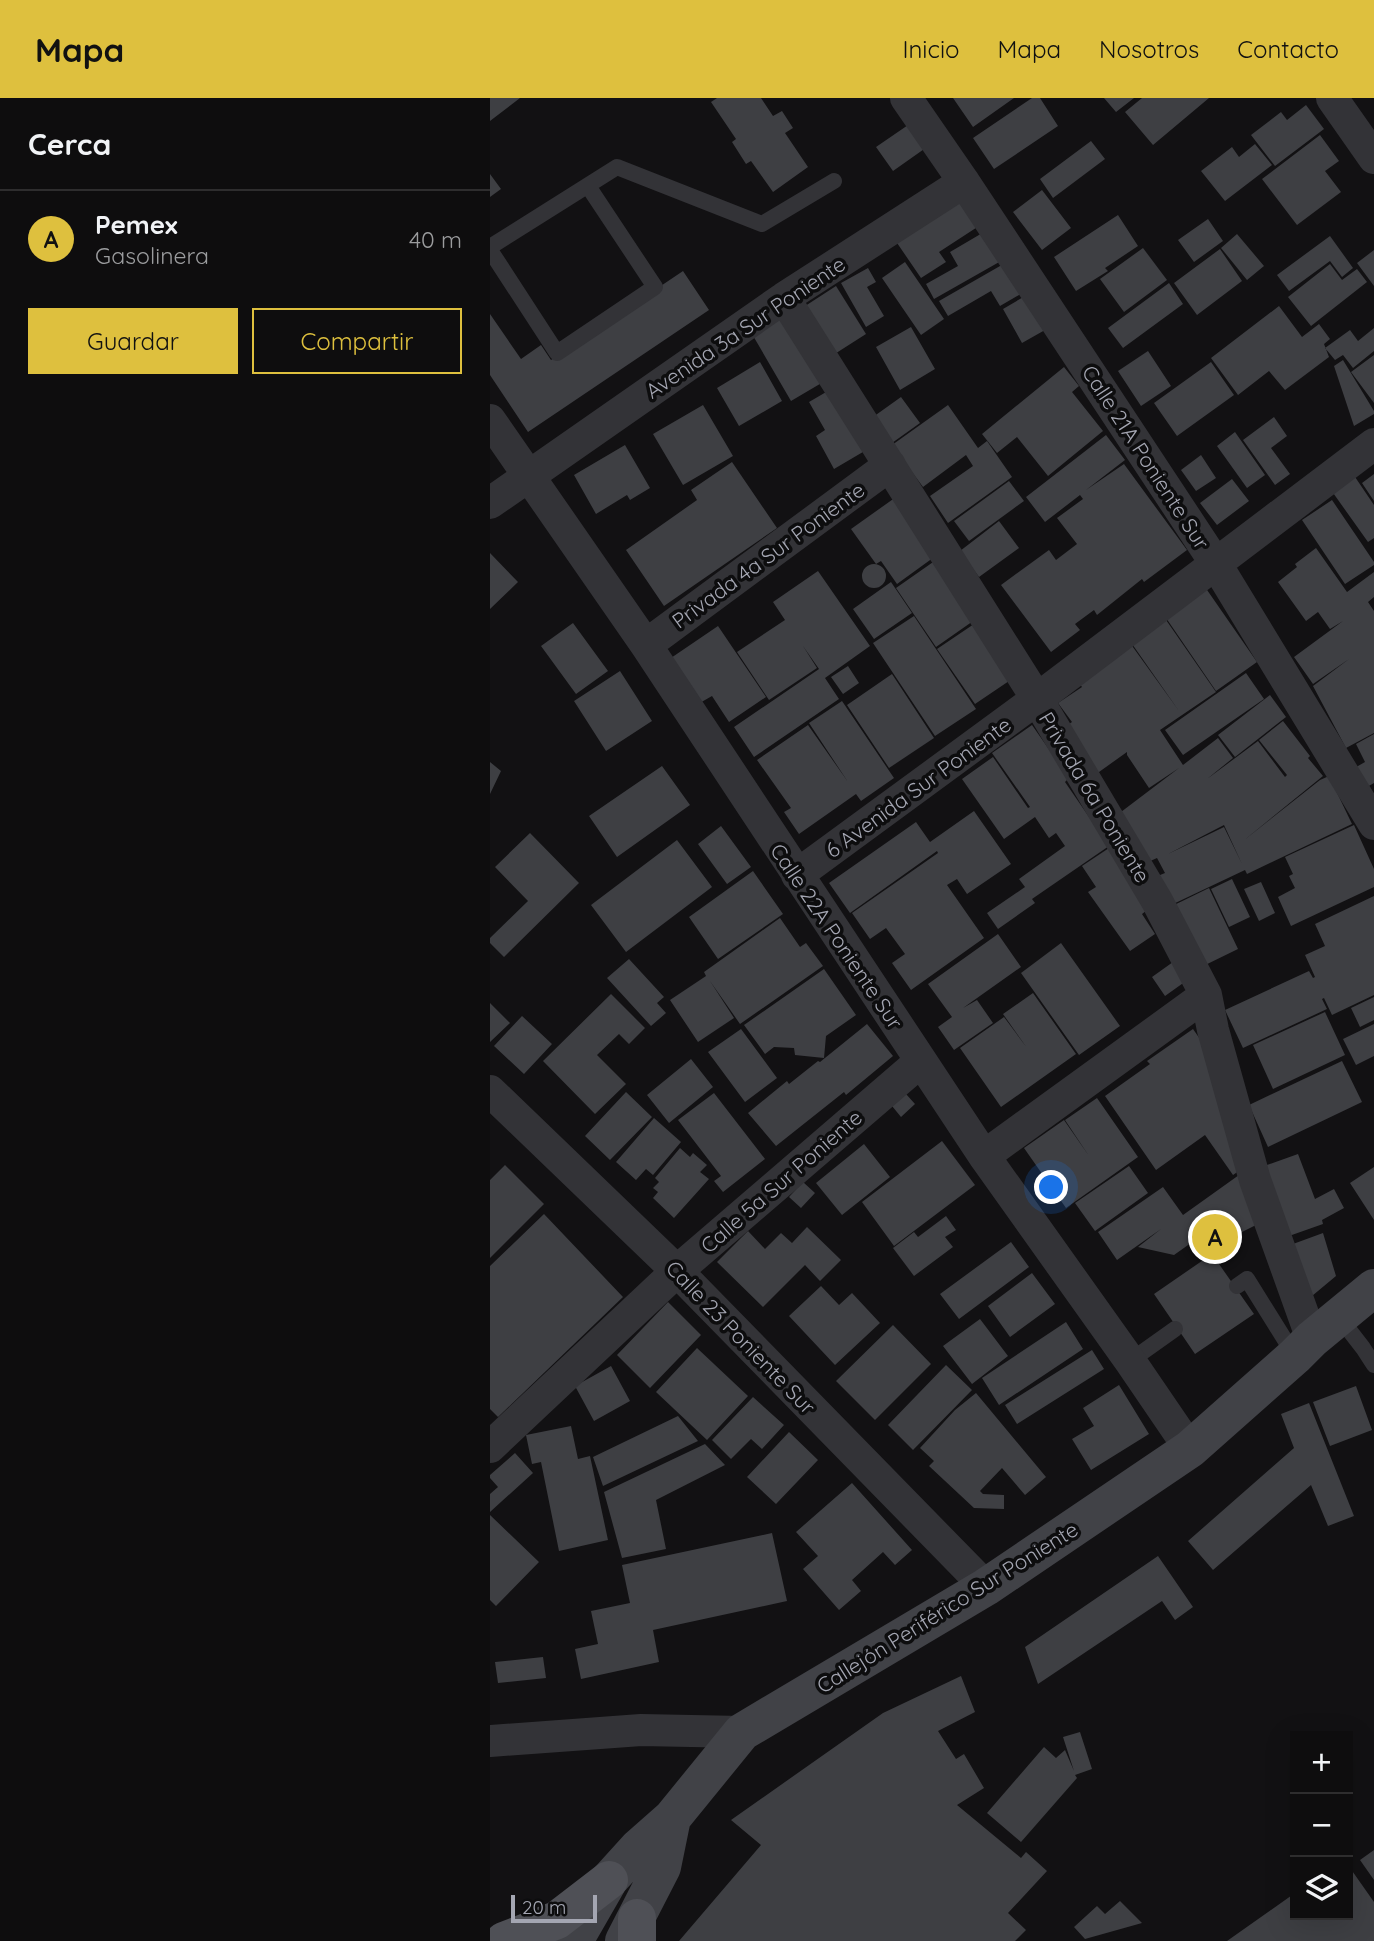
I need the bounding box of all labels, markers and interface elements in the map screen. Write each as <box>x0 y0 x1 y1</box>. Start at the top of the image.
text: Mapa <box>35 29 124 70</box>
text: Inicio <box>902 34 960 64</box>
text: Mapa <box>998 34 1061 64</box>
text: Nosotros <box>1099 34 1199 64</box>
text: Contacto <box>1237 34 1339 64</box>
text: Cerca <box>28 125 111 163</box>
text: Pemex <box>95 208 178 241</box>
text: A <box>44 225 58 254</box>
text: 40 m <box>409 225 462 254</box>
text: Gasolinera <box>95 241 209 270</box>
street label: Avenida 3a Sur Poniente <box>640 250 850 404</box>
button: Guardar <box>28 308 238 374</box>
button: Compartir <box>252 308 462 374</box>
street label: Calle 21A Poniente Sur <box>1077 360 1215 554</box>
street label: Privada 4a Sur Poniente <box>667 476 869 634</box>
street label: Privada 6a Poniente <box>1034 707 1156 887</box>
street label: 6 Avenida Sur Poniente <box>820 711 1016 863</box>
street label: Calle 22A Poniente Sur <box>765 838 909 1034</box>
street label: Calle 5a Sur Poniente <box>695 1104 867 1258</box>
your location <box>1034 1170 1068 1204</box>
pin: A <box>1192 1211 1238 1263</box>
street label: Calle 23 Poniente Sur <box>661 1255 821 1419</box>
street label: Callejón Periférico Sur Poniente <box>811 1516 1083 1698</box>
map controls <box>1290 1731 1353 1920</box>
button: + <box>1290 1731 1353 1794</box>
button: − <box>1290 1794 1353 1857</box>
button: layers <box>1290 1857 1353 1920</box>
scale bar <box>511 1892 597 1924</box>
text: 20 m <box>522 1895 566 1919</box>

